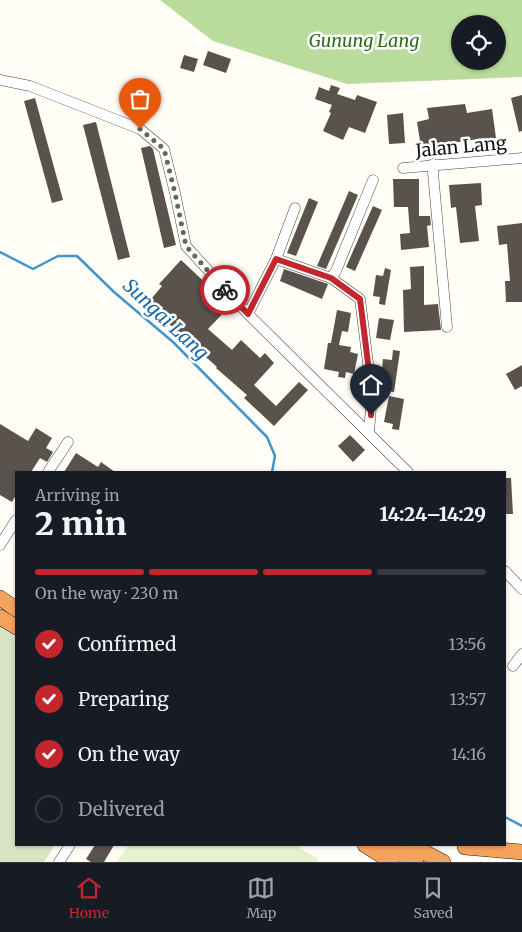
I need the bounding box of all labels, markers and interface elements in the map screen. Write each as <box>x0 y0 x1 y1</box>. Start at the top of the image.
map controls <box>451 15 506 70</box>
button: locate <box>451 15 506 70</box>
park label: Gunung Lang <box>309 29 419 52</box>
pin <box>119 78 161 129</box>
icon: bag <box>126 85 154 113</box>
street label: Jalan Lang <box>413 131 508 162</box>
courier <box>200 265 250 315</box>
water label: Sungai Lang <box>118 273 214 365</box>
icon: bike <box>211 276 239 304</box>
pin <box>350 364 392 415</box>
icon: home <box>357 371 385 399</box>
text: Arriving in <box>35 485 120 505</box>
text: 14:24–14:29 <box>380 502 486 526</box>
text: 2 min <box>35 504 127 544</box>
text: On the way · 230 m <box>35 583 178 603</box>
icon: check <box>35 630 63 658</box>
text: Confirmed <box>78 632 176 656</box>
text: 13:56 <box>449 634 486 654</box>
icon: check <box>35 685 63 713</box>
text: Preparing <box>78 687 169 711</box>
text: 13:57 <box>450 689 486 709</box>
icon: check <box>35 740 63 768</box>
text: On the way <box>78 742 180 766</box>
text: 14:16 <box>451 744 486 764</box>
text: Delivered <box>78 797 165 821</box>
tab: Home <box>69 874 109 922</box>
tab: Map <box>246 874 276 922</box>
tab: Saved <box>414 874 453 922</box>

